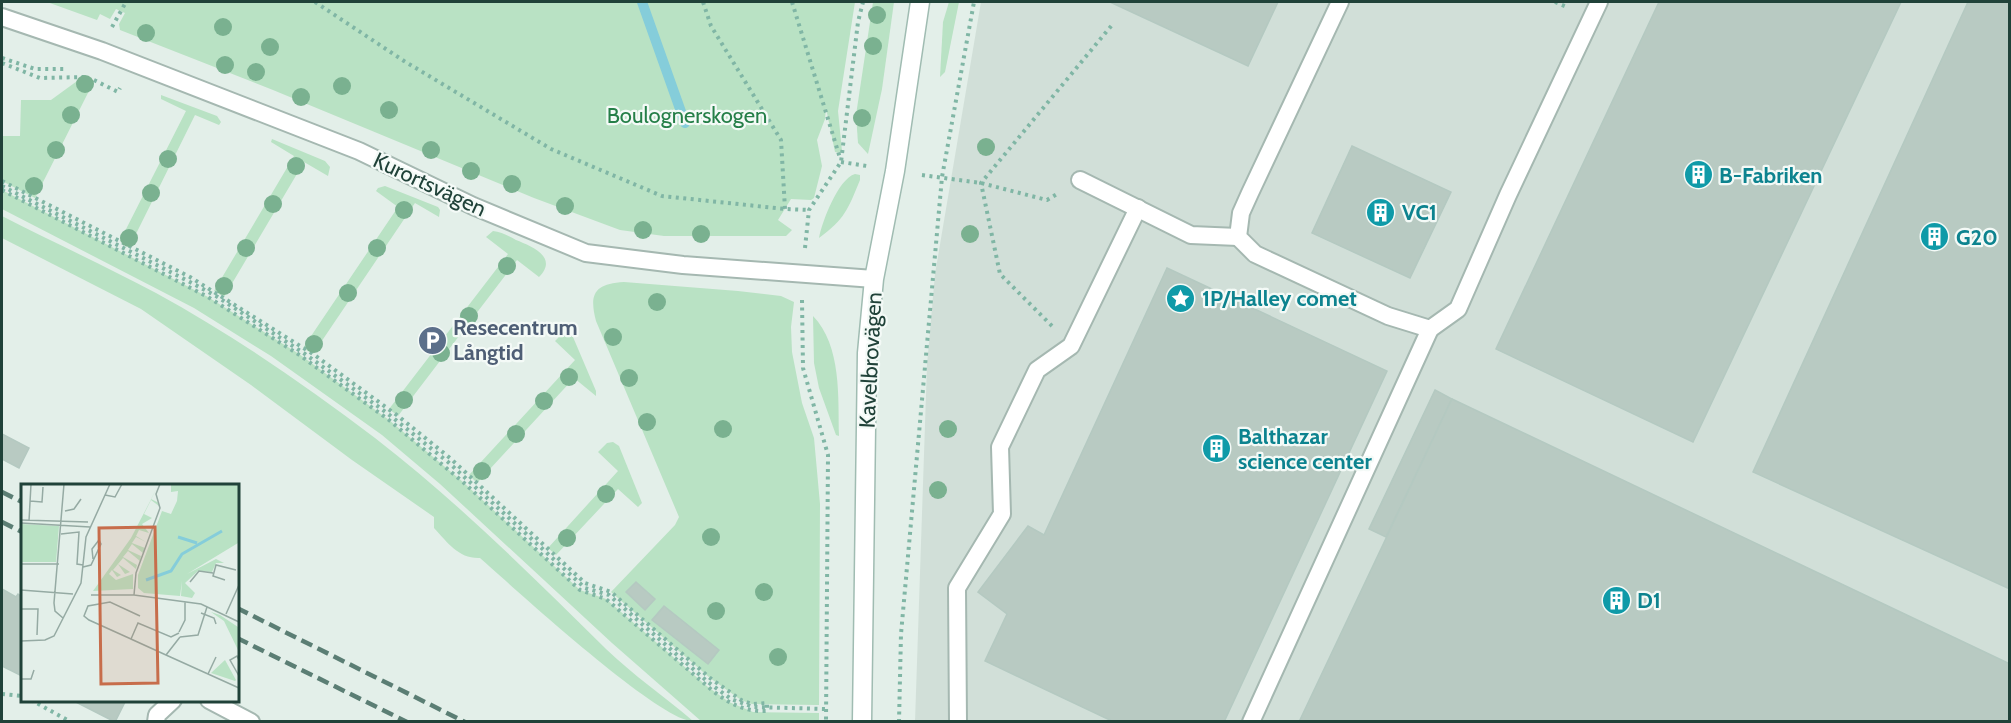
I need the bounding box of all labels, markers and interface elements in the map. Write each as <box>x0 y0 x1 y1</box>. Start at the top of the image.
park label: Boulognerskogen <box>607 102 767 129</box>
street label: Kurortsvägen <box>369 147 491 222</box>
building icon: B-Fabriken <box>1682 159 1714 191</box>
place label: B-Fabriken <box>1719 162 1822 189</box>
building icon: VC1 <box>1365 196 1397 228</box>
place label: VC1 <box>1402 199 1437 226</box>
building icon: G20 <box>1919 221 1951 253</box>
place label: G20 <box>1956 224 1998 251</box>
place icon: 1P/Halley comet <box>1165 282 1197 314</box>
place label: 1P/Halley comet <box>1202 285 1357 312</box>
street label: Kavelbrovägen <box>853 291 888 429</box>
place label: Resecentrum Långtid <box>453 314 578 366</box>
parking icon: Resecentrum Långtid <box>416 324 448 356</box>
place label: Balthazar science center <box>1238 423 1372 475</box>
building icon: Balthazar science center <box>1201 433 1233 465</box>
inset map <box>21 484 238 702</box>
building icon: D1 <box>1600 584 1632 616</box>
place label: D1 <box>1637 587 1661 614</box>

